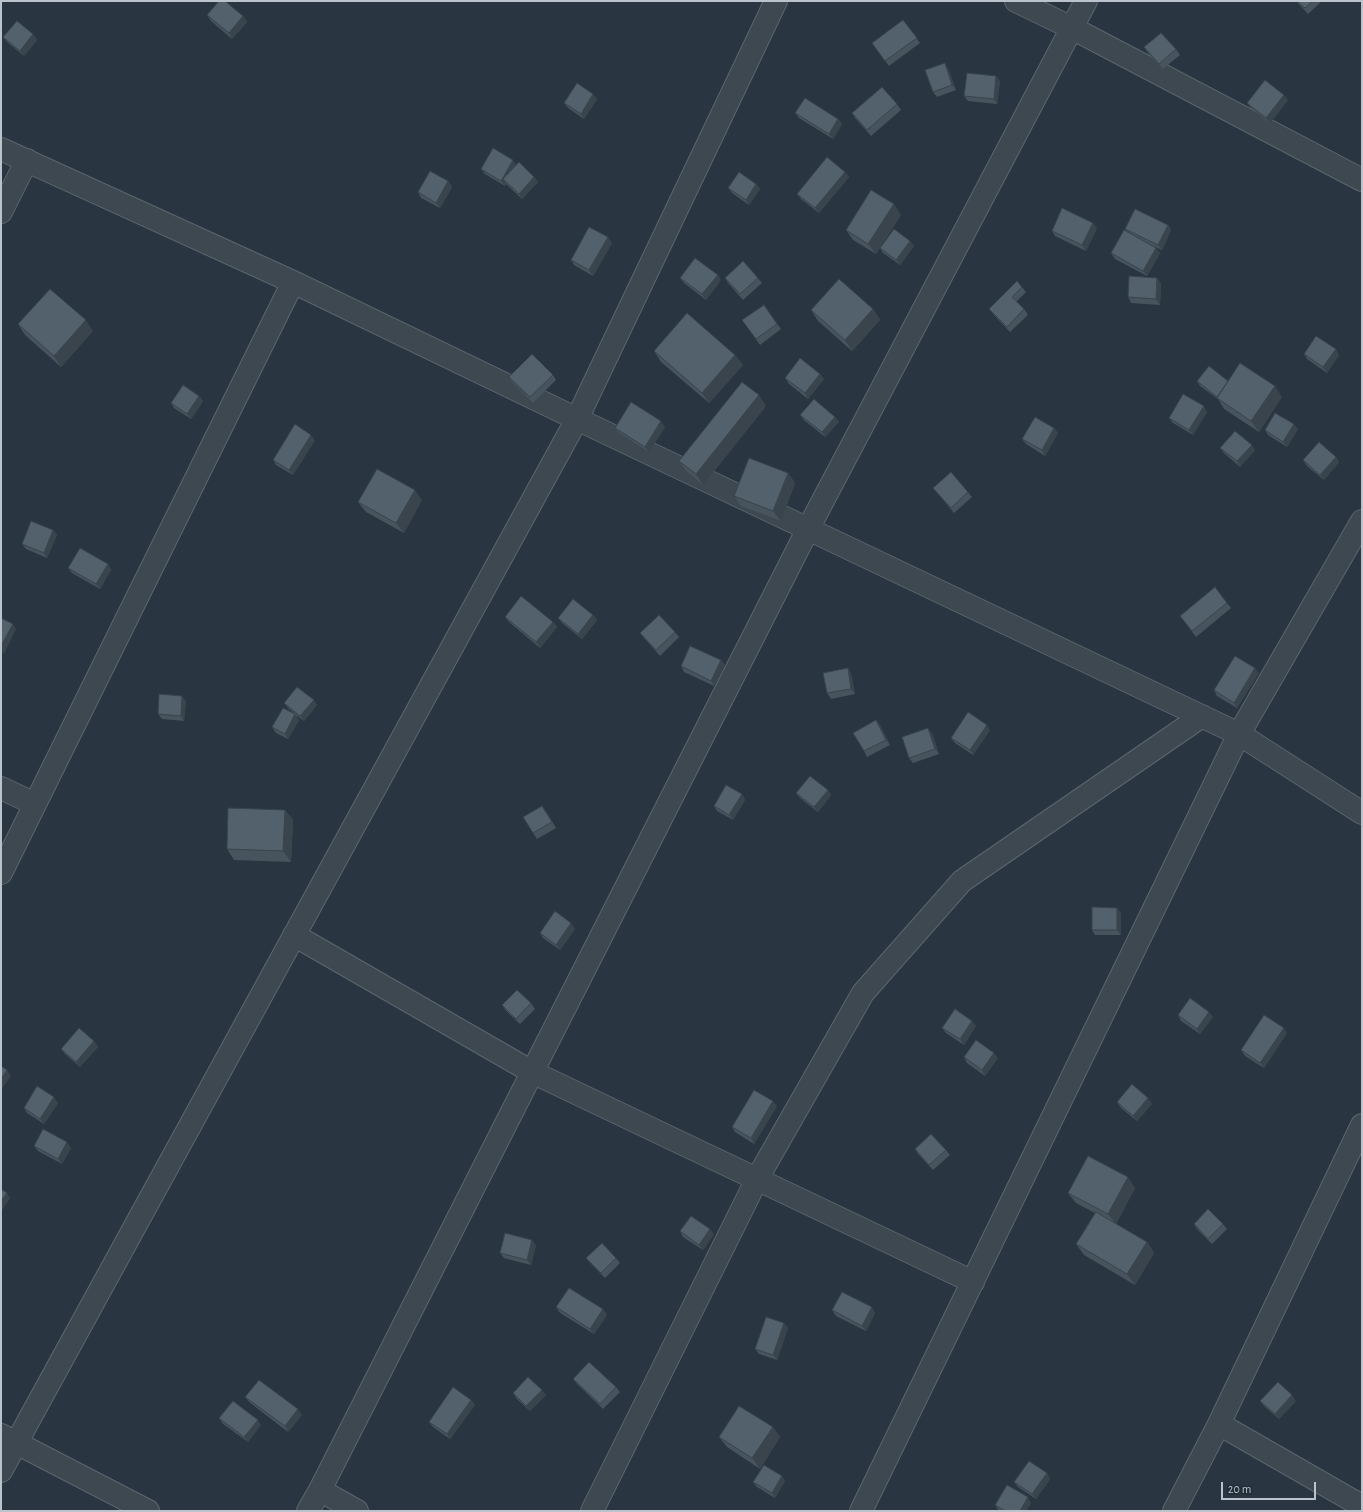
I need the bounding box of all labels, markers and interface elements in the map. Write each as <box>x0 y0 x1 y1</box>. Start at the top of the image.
scale bar <box>1223 1474 1318 1500</box>
text: 20 m <box>1228 1483 1251 1495</box>

